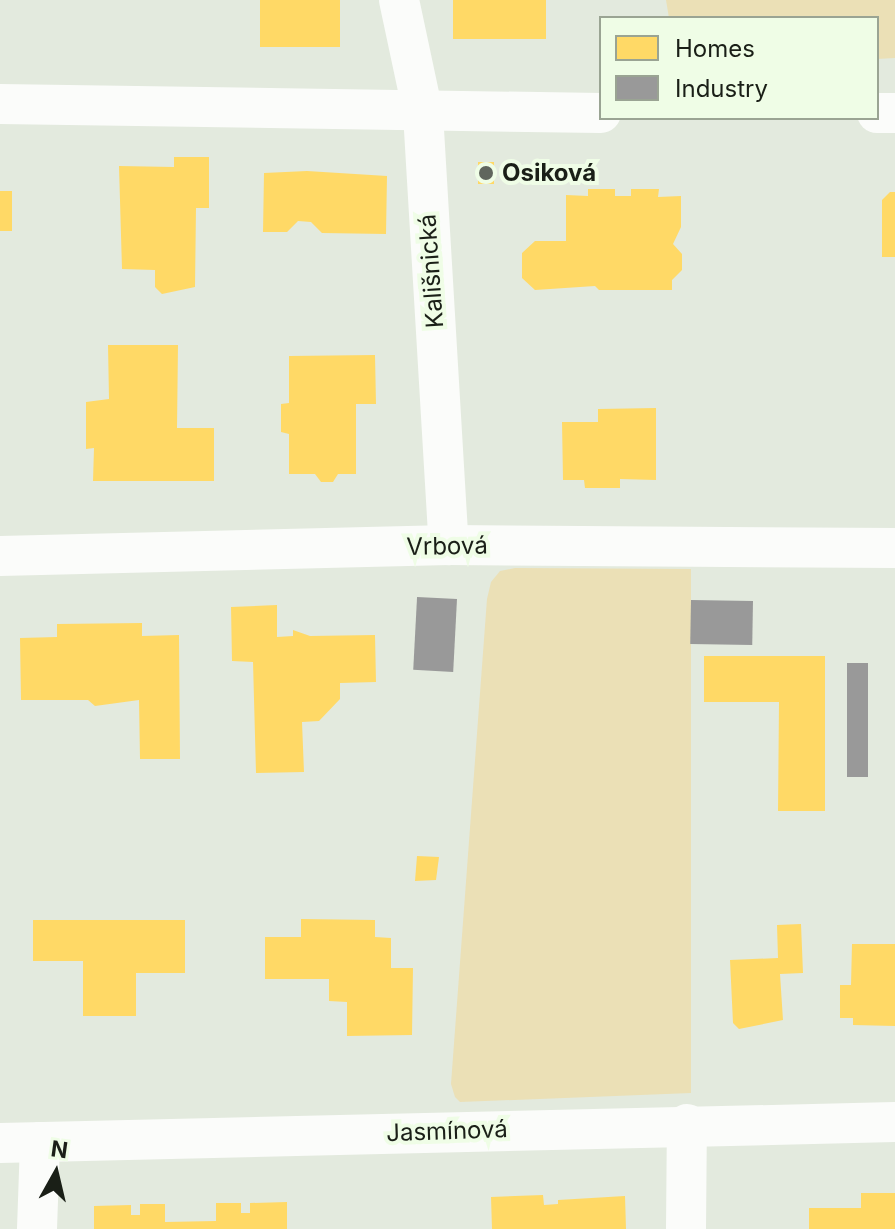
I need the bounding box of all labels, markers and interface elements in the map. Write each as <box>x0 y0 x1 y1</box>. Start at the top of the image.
legend <box>599 16 879 120</box>
text: Homes <box>675 34 755 63</box>
text: Industry <box>675 74 768 103</box>
place label: Osiková <box>502 159 596 187</box>
marker: Osiková <box>477 164 495 182</box>
street label: Kališnická <box>413 213 449 329</box>
street label: Vrbová <box>406 531 488 561</box>
street label: Jasmínová <box>386 1114 508 1148</box>
north arrow <box>16 1133 96 1213</box>
text: N <box>49 1135 69 1163</box>

